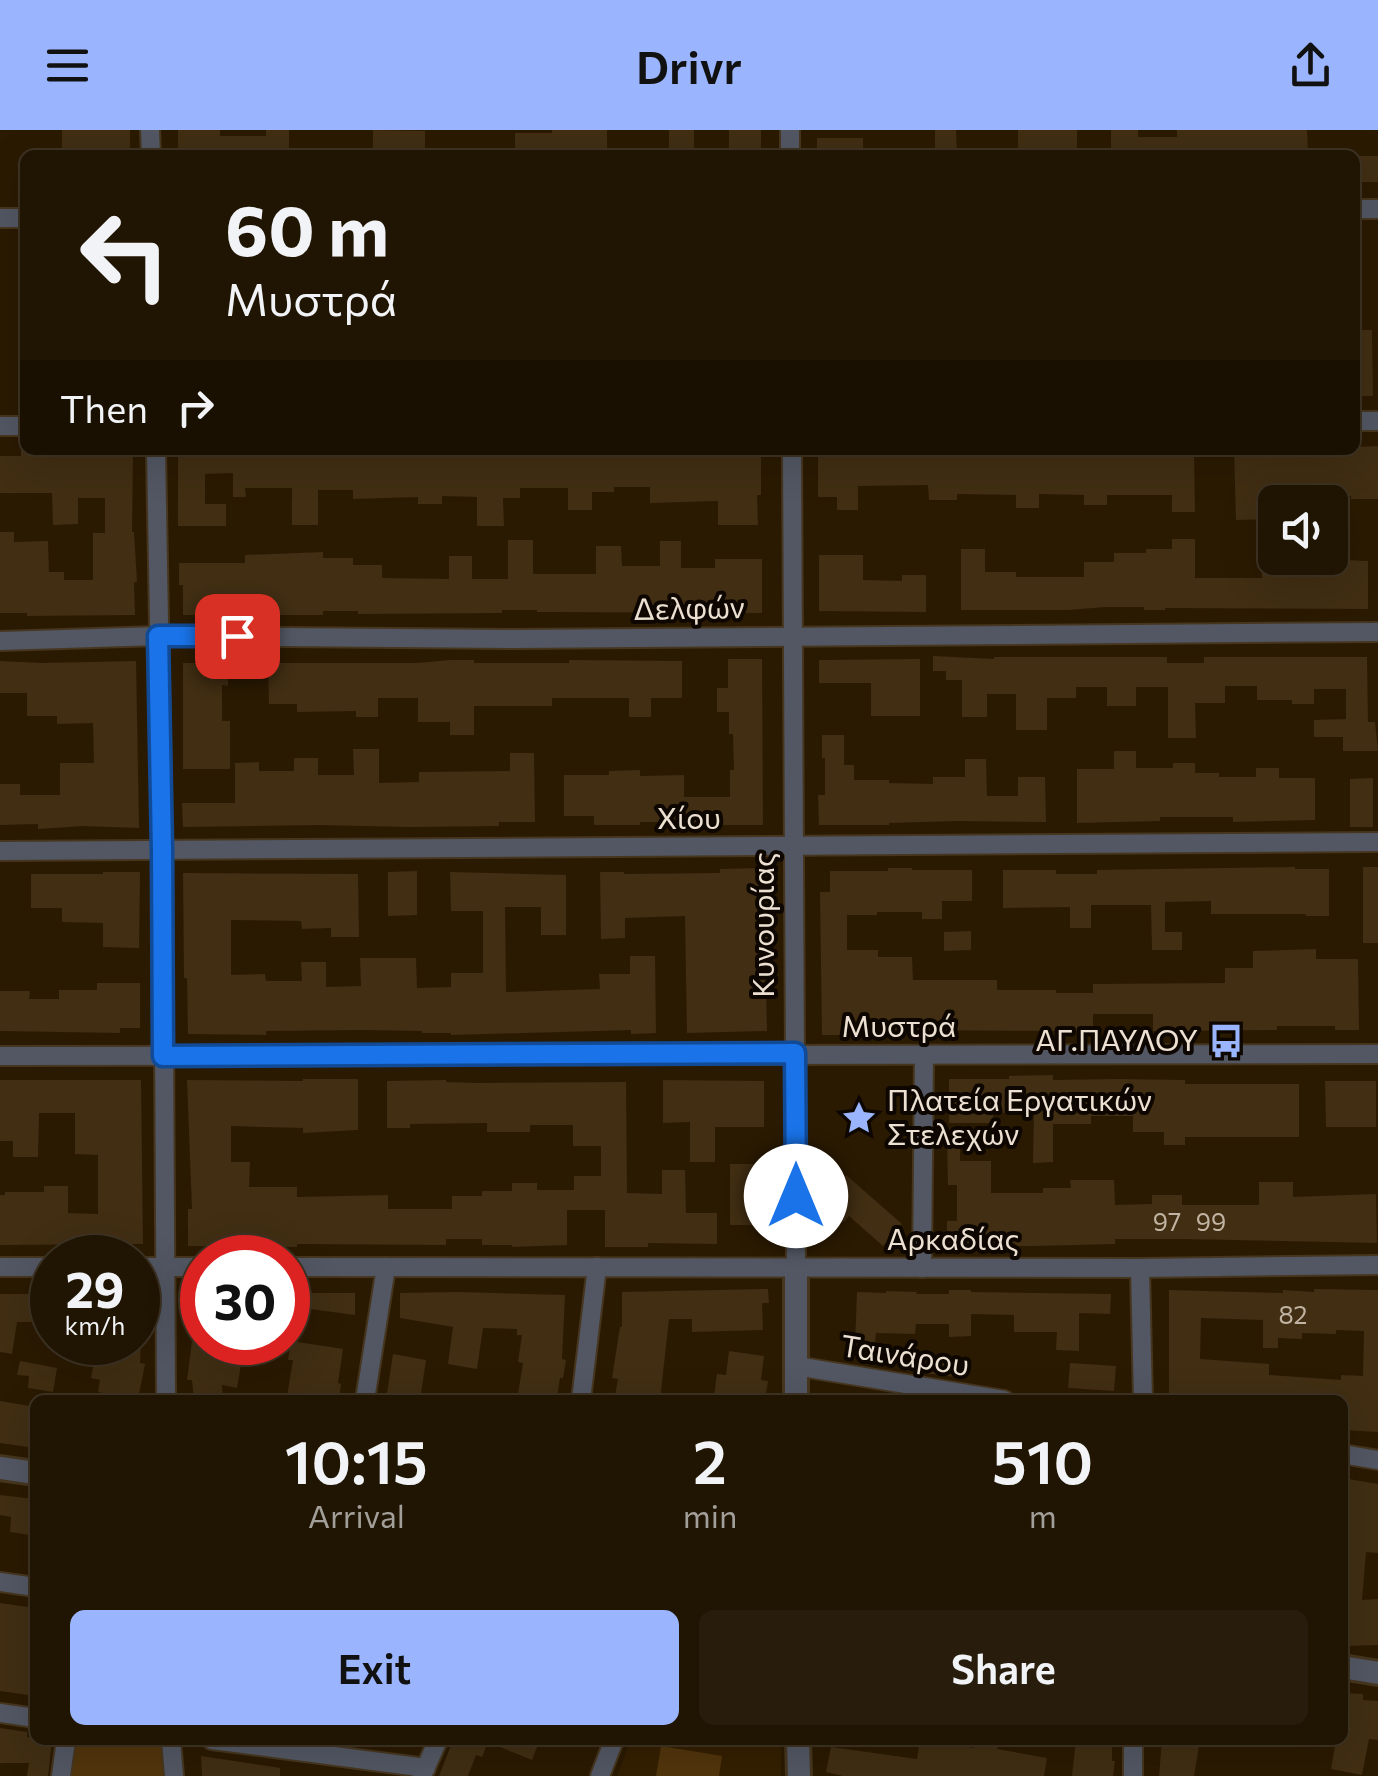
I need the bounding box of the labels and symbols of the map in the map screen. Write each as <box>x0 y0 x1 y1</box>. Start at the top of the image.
street label: Δελφών <box>633 587 745 626</box>
pin <box>195 594 280 679</box>
street label: Χίου <box>657 798 721 835</box>
street label: Κυνουρίας <box>743 852 780 998</box>
street label: Μυστρά <box>842 1006 956 1043</box>
place label: ΑΓ.ΠΑΥΛΟΥ <box>1035 1020 1198 1057</box>
bus stop icon: ΑΓ.ΠΑΥΛΟΥ <box>1207 1022 1245 1060</box>
place label: Πλατεία Εργατικών Στελεχών <box>887 1080 1152 1151</box>
place icon: Πλατεία Εργατικών Στελεχών <box>840 1099 878 1137</box>
position arrow <box>744 1144 848 1248</box>
house number: 97 <box>1153 1206 1181 1236</box>
house number: 99 <box>1196 1206 1226 1236</box>
street label: Αρκαδίας <box>887 1219 1019 1256</box>
speed limit sign: 30 <box>180 1235 310 1365</box>
house number: 82 <box>1279 1299 1307 1329</box>
street label: Ταινάρου <box>839 1325 972 1382</box>

